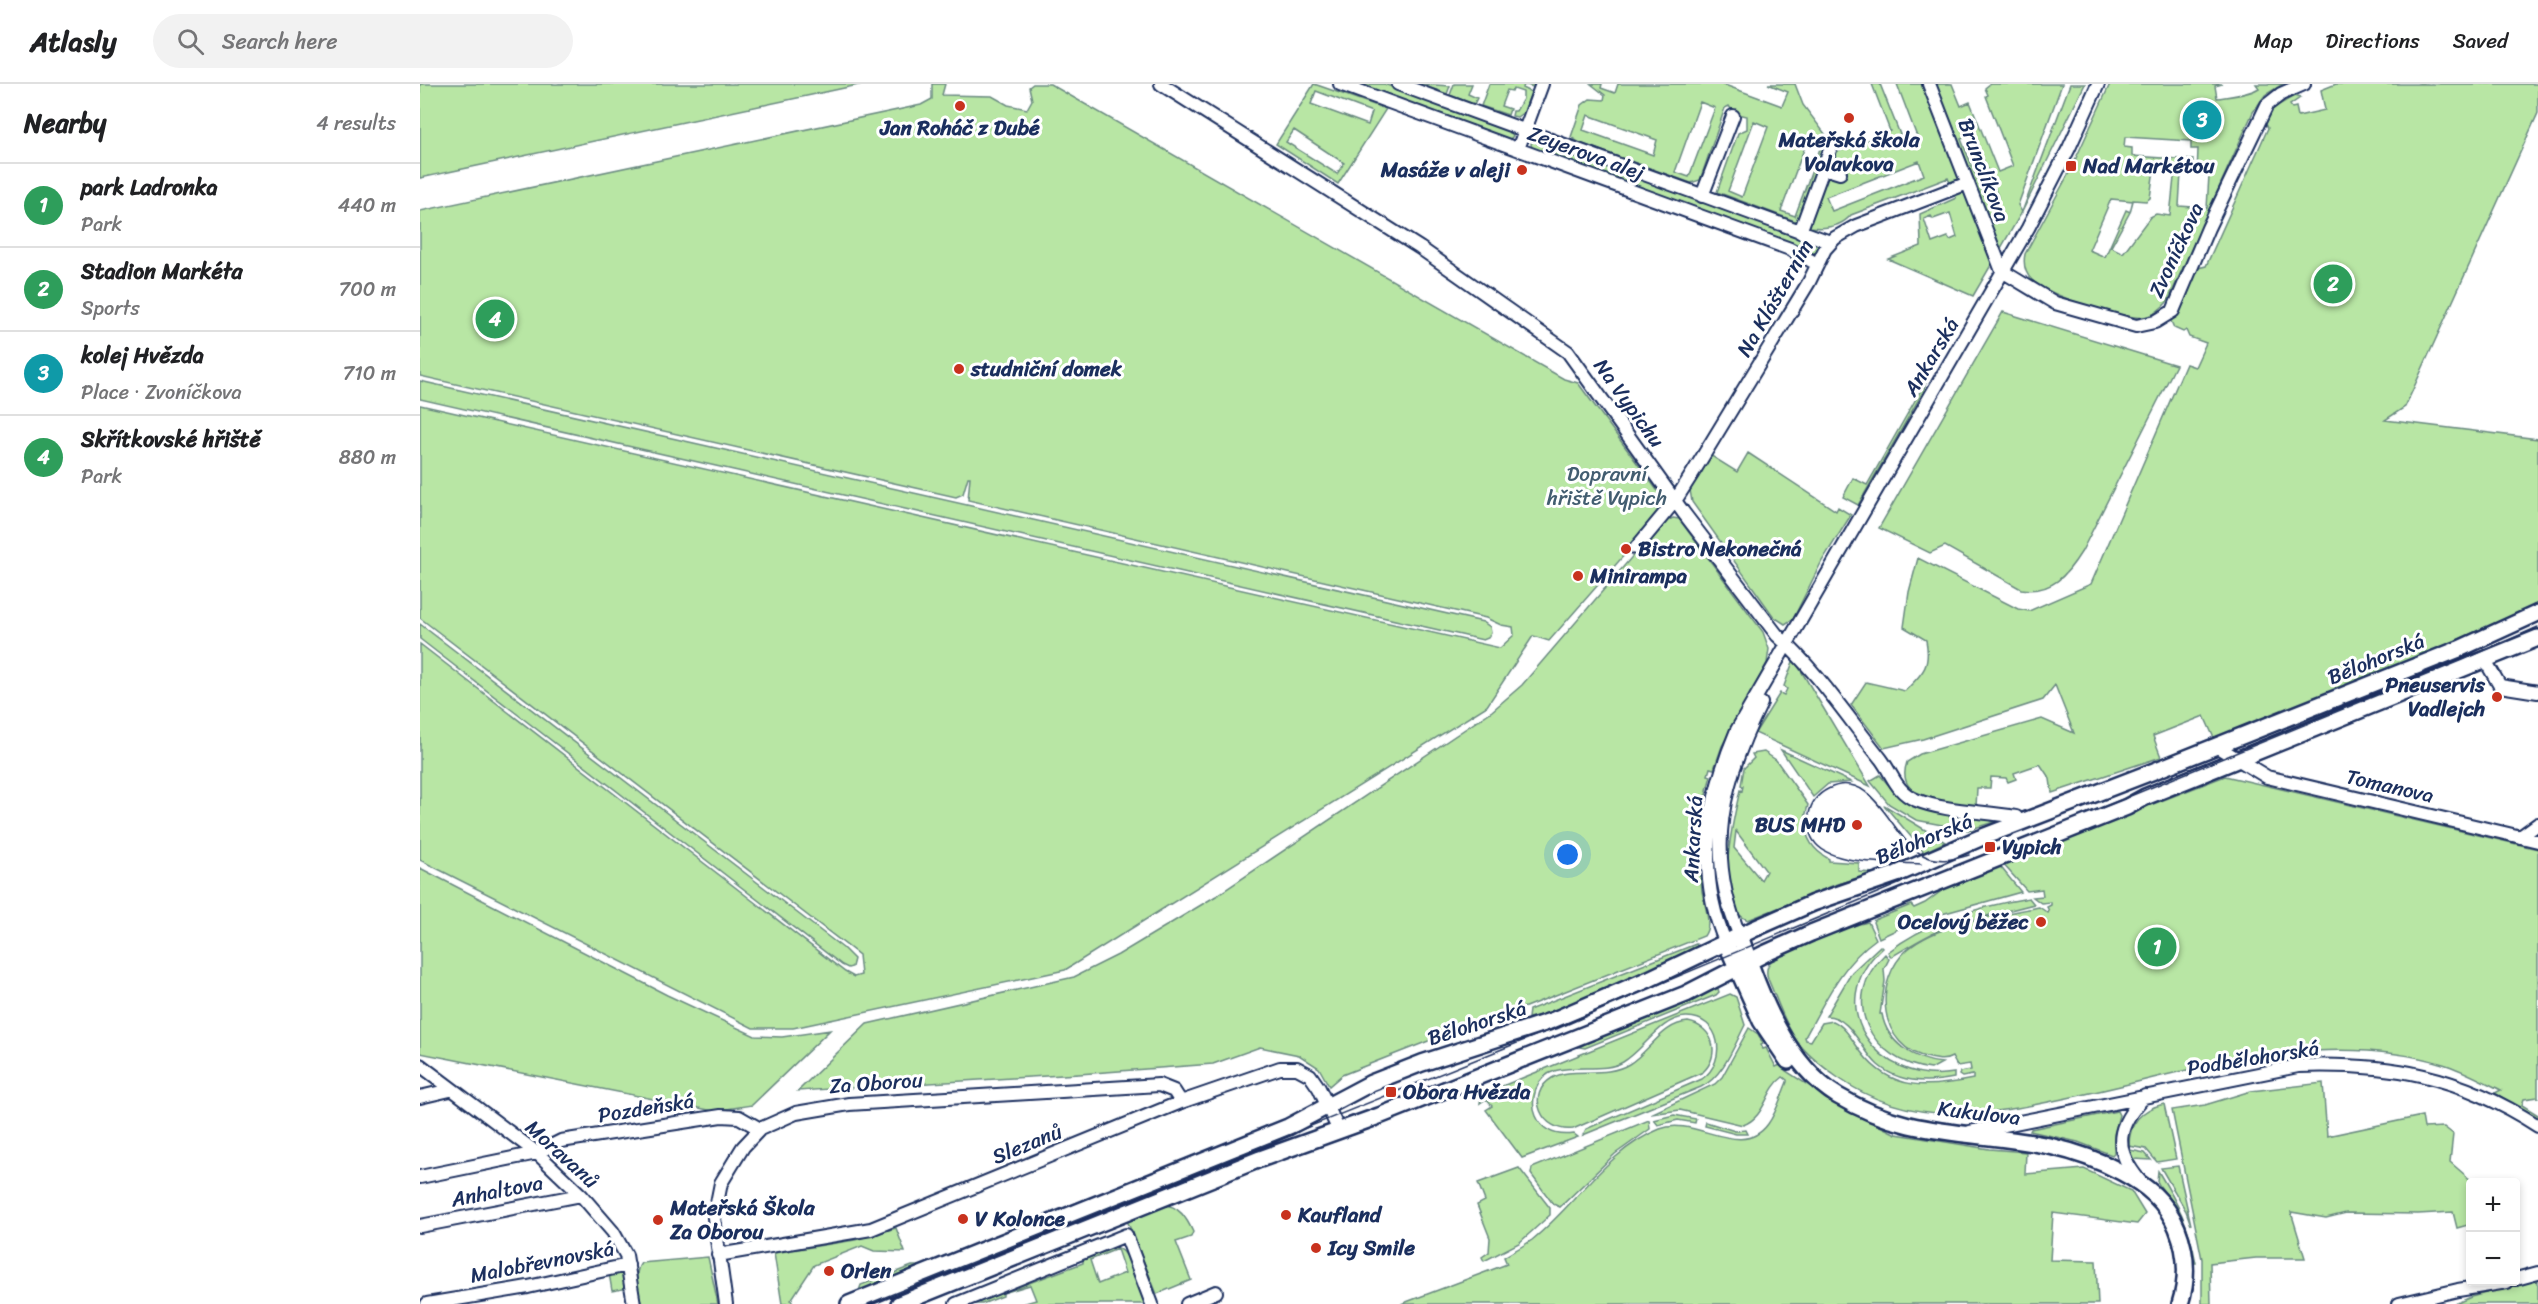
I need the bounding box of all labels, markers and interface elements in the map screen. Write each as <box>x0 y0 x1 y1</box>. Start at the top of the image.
search box <box>153 14 573 68</box>
text: Atlasly <box>30 17 117 66</box>
text: Search here <box>222 22 338 61</box>
text: Map <box>2254 22 2292 60</box>
text: Directions <box>2325 22 2420 60</box>
text: Saved <box>2453 22 2508 60</box>
icon: search <box>174 25 207 58</box>
pin: 3 <box>2182 98 2222 142</box>
marker: Jan Roháč z Dubé <box>953 99 967 113</box>
text: Nearby <box>24 100 106 146</box>
text: 4 results <box>316 106 396 141</box>
place label: Jan Roháč z Dubé <box>879 109 1040 147</box>
marker: Mateřská škola Volavkova <box>1842 111 1856 125</box>
street label: Brunclíkova <box>1947 112 2021 228</box>
street label: Zeyerova alej <box>1522 114 1650 192</box>
place label: Mateřská škola Volavkova <box>1777 121 1921 183</box>
place label: Nad Markétou <box>2082 147 2215 185</box>
place label: Masáže v aleji <box>1380 151 1511 189</box>
marker: Nad Markétou <box>2064 159 2078 173</box>
marker: Masáže v aleji <box>1515 163 1529 177</box>
text: park Ladronka <box>81 168 217 207</box>
text: 1 <box>39 188 48 223</box>
text: 440 m <box>338 188 396 223</box>
street label: Zvoníčkova <box>2137 196 2215 304</box>
text: Park <box>81 207 122 242</box>
street label: Na Klášterním <box>1726 232 1824 364</box>
text: Stadion Markéta <box>81 252 243 291</box>
pin: 2 <box>2314 262 2352 306</box>
text: 2 <box>38 272 49 307</box>
text: 700 m <box>339 272 396 307</box>
text: Sports <box>81 291 140 326</box>
pin: 4 <box>476 296 514 342</box>
street label: Ankarská <box>1892 310 1970 405</box>
text: kolej Hvězda <box>81 336 204 375</box>
place label: studniční domek <box>970 350 1123 388</box>
street label: Na Vypichu <box>1583 350 1675 456</box>
text: 3 <box>38 356 49 391</box>
text: 710 m <box>343 356 396 391</box>
marker: studniční domek <box>952 362 966 376</box>
text: Place · Zvoníčkova <box>81 375 242 410</box>
text: Skřítkovské hřiště <box>81 420 261 459</box>
text: 4 <box>37 440 50 475</box>
text: 880 m <box>339 440 396 475</box>
park label: Dopravní hřiště Vypich <box>1546 455 1667 517</box>
text: Park <box>81 459 122 494</box>
place label: Bistro Nekonečná <box>1638 530 1802 568</box>
marker: Bistro Nekonečná <box>1619 542 1633 556</box>
place label: Minirampa <box>1589 557 1687 595</box>
marker: Minirampa <box>1571 569 1585 583</box>
street label: Bělohorská <box>2321 622 2431 696</box>
place label: Pneuservis Vadlejch <box>2385 666 2485 728</box>
marker: Pneuservis Vadlejch <box>2490 690 2504 704</box>
street label: Tomanova <box>2342 757 2438 815</box>
street label: Ankarská <box>1672 794 1714 884</box>
street label: Bělohorská <box>1869 802 1979 876</box>
place label: BUS MHD <box>1755 806 1845 844</box>
marker: BUS MHD <box>1850 818 1864 832</box>
place label: Vypich <box>2002 828 2062 866</box>
your location <box>1553 840 1582 869</box>
marker: Vypich <box>1983 840 1997 854</box>
place label: Ocelový běžec <box>1898 903 2030 941</box>
marker: Ocelový běžec <box>2034 915 2048 929</box>
pin: 1 <box>2138 924 2176 970</box>
street label: Bělohorská <box>1422 989 1532 1057</box>
street label: Podbělohorská <box>2184 1029 2322 1087</box>
street label: Za Oborou <box>828 1061 925 1105</box>
place label: Obora Hvězda <box>1403 1073 1531 1111</box>
street label: Pozdeňská <box>595 1082 697 1134</box>
marker: Obora Hvězda <box>1384 1085 1398 1099</box>
street label: Kukulova <box>1935 1089 2023 1137</box>
street label: Moravanů <box>516 1110 609 1199</box>
street label: Slezanů <box>986 1112 1069 1175</box>
street label: Anhaltova <box>447 1163 547 1219</box>
map controls <box>2466 1178 2520 1286</box>
button: + <box>2466 1178 2520 1232</box>
place label: Mateřská Škola Za Oborou <box>669 1189 816 1251</box>
place label: Kaufland <box>1297 1196 1383 1234</box>
place label: V Kolonce <box>975 1200 1066 1238</box>
marker: Kaufland <box>1279 1208 1293 1222</box>
marker: V Kolonce <box>956 1212 970 1226</box>
marker: Mateřská Škola Za Oborou <box>651 1213 665 1227</box>
street label: Malobřevnovská <box>467 1229 618 1295</box>
place label: Icy Smile <box>1327 1229 1415 1267</box>
button: − <box>2466 1232 2520 1286</box>
marker: Icy Smile <box>1309 1241 1323 1255</box>
place label: Orlen <box>841 1252 892 1290</box>
marker: Orlen <box>822 1264 836 1278</box>

